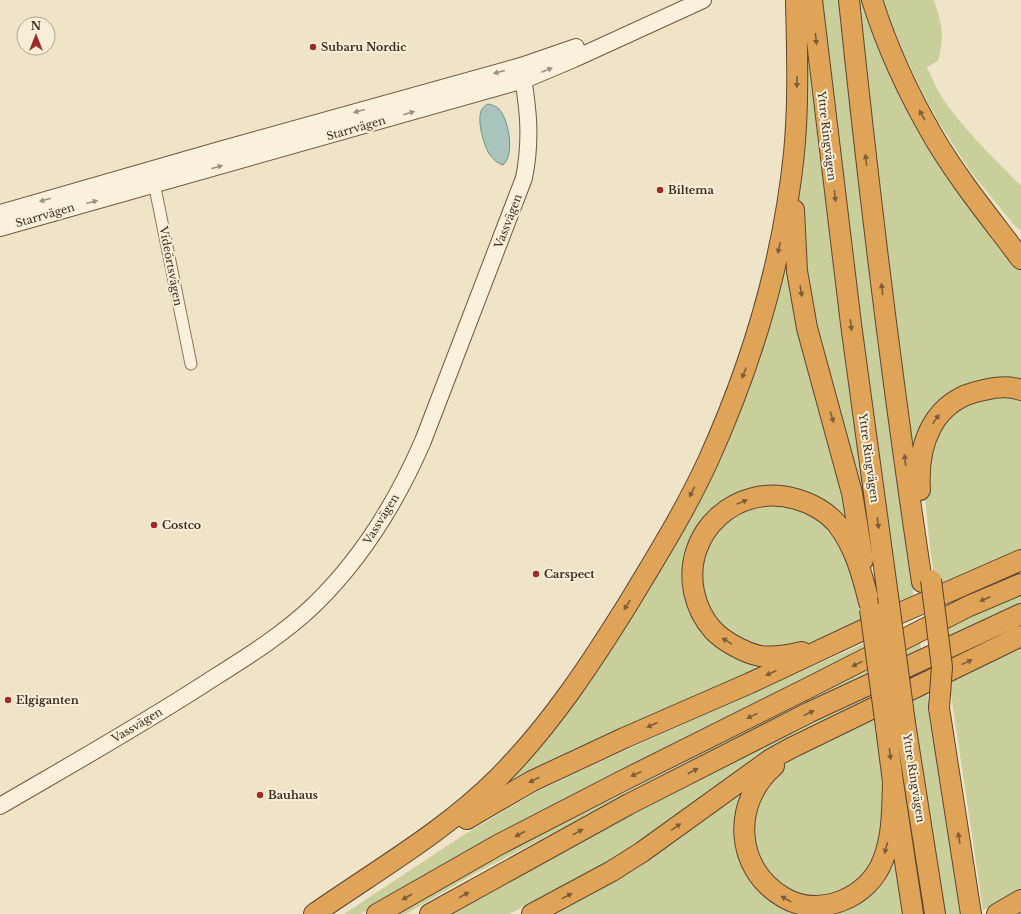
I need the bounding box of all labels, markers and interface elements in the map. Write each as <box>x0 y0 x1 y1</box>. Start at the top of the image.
north arrow <box>16 16 56 56</box>
text: N <box>31 19 42 33</box>
one-way arrow <box>813 33 819 45</box>
place label: Subaru Nordic <box>321 40 407 54</box>
marker: Subaru Nordic <box>308 42 318 52</box>
one-way arrow <box>541 67 553 73</box>
one-way arrow <box>493 69 505 75</box>
one-way arrow <box>794 76 800 89</box>
street label: Yttre Ringvägen <box>814 90 839 182</box>
one-way arrow <box>353 108 365 114</box>
one-way arrow <box>918 109 925 121</box>
one-way arrow <box>403 110 415 116</box>
street label: Starrvägen <box>325 113 388 143</box>
one-way arrow <box>863 154 869 166</box>
one-way arrow <box>211 164 223 170</box>
place label: Biltema <box>668 183 714 197</box>
marker: Biltema <box>655 185 665 195</box>
one-way arrow <box>832 190 838 202</box>
street label: Vassvägen <box>491 192 525 251</box>
one-way arrow <box>39 197 51 203</box>
one-way arrow <box>85 199 98 205</box>
street label: Starrvägen <box>14 200 77 230</box>
street label: Videörtsvägen <box>156 224 186 307</box>
one-way arrow <box>775 242 781 254</box>
one-way arrow <box>879 283 886 295</box>
one-way arrow <box>798 285 804 297</box>
one-way arrow <box>848 319 854 331</box>
one-way arrow <box>740 367 746 379</box>
one-way arrow <box>829 411 835 423</box>
street label: Yttre Ringvägen <box>856 412 882 504</box>
one-way arrow <box>932 414 940 424</box>
one-way arrow <box>902 454 908 466</box>
one-way arrow <box>689 486 695 498</box>
street label: Vassvägen <box>360 491 402 548</box>
one-way arrow <box>736 498 748 505</box>
one-way arrow <box>875 517 881 529</box>
place label: Costco <box>162 518 201 532</box>
marker: Costco <box>149 520 159 530</box>
place label: Carspect <box>544 567 595 581</box>
marker: Carspect <box>531 569 541 579</box>
one-way arrow <box>980 596 991 602</box>
one-way arrow <box>623 600 631 610</box>
one-way arrow <box>721 637 733 644</box>
one-way arrow <box>961 659 972 665</box>
one-way arrow <box>851 661 862 667</box>
one-way arrow <box>765 670 777 676</box>
place label: Elgiganten <box>16 693 79 707</box>
marker: Elgiganten <box>3 695 13 705</box>
street label: Vassvägen <box>108 704 165 746</box>
one-way arrow <box>803 709 814 716</box>
one-way arrow <box>747 713 758 719</box>
one-way arrow <box>646 722 657 728</box>
street label: Yttre Ringvägen <box>900 732 928 824</box>
one-way arrow <box>886 748 893 761</box>
one-way arrow <box>687 768 699 775</box>
one-way arrow <box>630 771 642 777</box>
one-way arrow <box>529 777 540 784</box>
place label: Bauhaus <box>268 788 318 802</box>
marker: Bauhaus <box>255 790 265 800</box>
one-way arrow <box>671 823 682 831</box>
one-way arrow <box>572 829 584 836</box>
one-way arrow <box>515 830 526 837</box>
one-way arrow <box>956 832 962 845</box>
one-way arrow <box>883 843 889 855</box>
one-way arrow <box>458 891 470 898</box>
one-way arrow <box>401 893 413 900</box>
one-way arrow <box>561 893 572 899</box>
one-way arrow <box>780 895 792 902</box>

